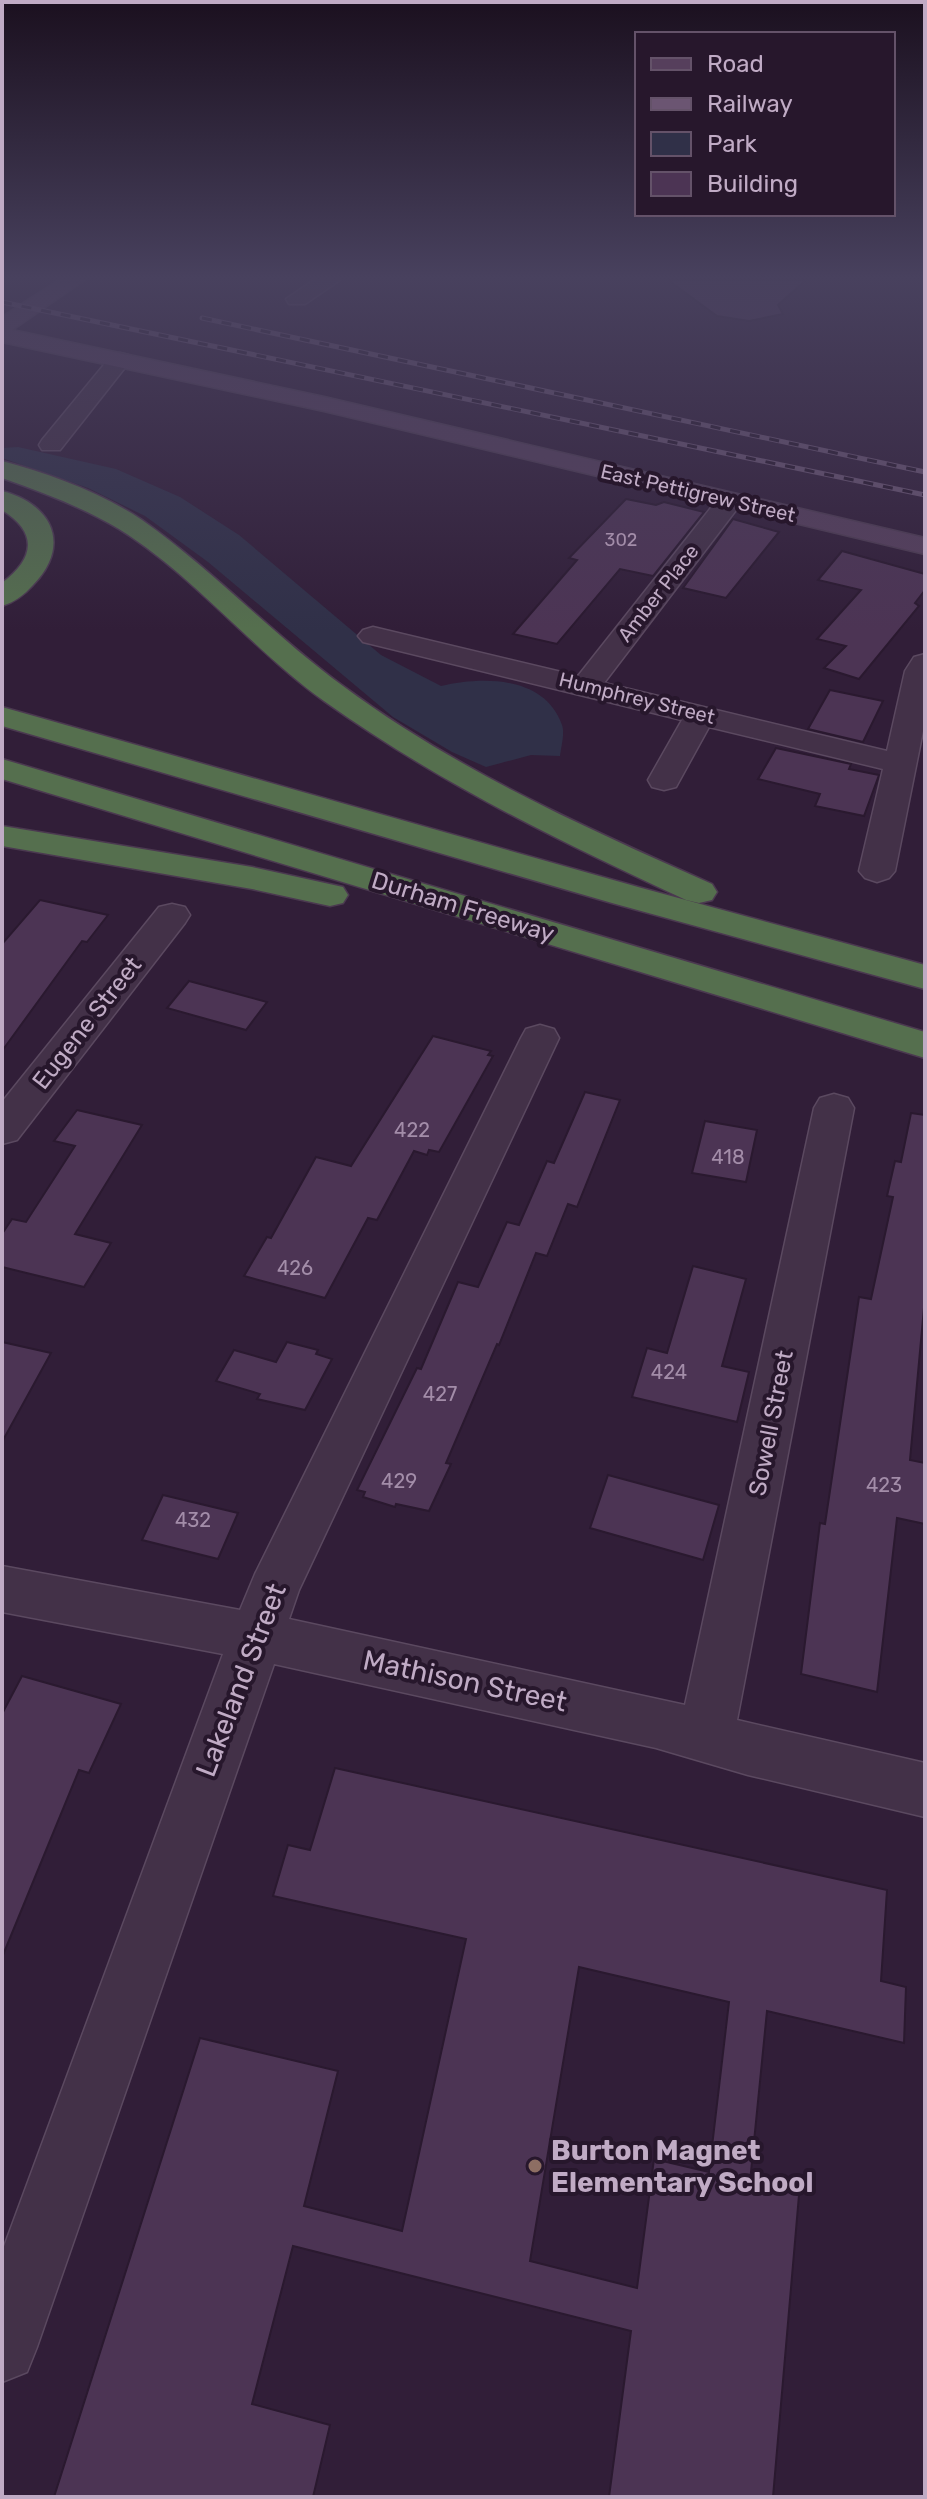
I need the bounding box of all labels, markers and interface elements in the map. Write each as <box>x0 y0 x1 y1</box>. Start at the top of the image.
legend <box>635 32 895 216</box>
text: Road <box>707 50 764 78</box>
text: Railway <box>707 90 793 118</box>
text: Park <box>707 130 758 158</box>
text: Building <box>707 170 798 198</box>
street label: East Pettigrew Street <box>598 459 798 527</box>
house number: 302 <box>605 529 637 551</box>
street label: Amber Place <box>612 539 704 647</box>
street label: Humphrey Street <box>557 667 718 729</box>
street label: Durham Freeway <box>368 866 558 948</box>
street label: Eugene Street <box>27 951 147 1095</box>
house number: 422 <box>394 1118 430 1142</box>
house number: 418 <box>711 1145 745 1169</box>
house number: 426 <box>277 1256 313 1280</box>
street label: Sowell Street <box>743 1348 799 1498</box>
house number: 424 <box>651 1360 687 1384</box>
house number: 427 <box>423 1382 457 1406</box>
house number: 429 <box>381 1469 417 1493</box>
house number: 423 <box>866 1473 902 1497</box>
house number: 432 <box>175 1508 211 1532</box>
street label: Lakeland Street <box>189 1579 293 1781</box>
street label: Mathison Street <box>360 1643 570 1719</box>
place label: Burton Magnet Elementary School <box>551 2134 813 2199</box>
marker: Burton Magnet Elementary School <box>526 2157 544 2175</box>

